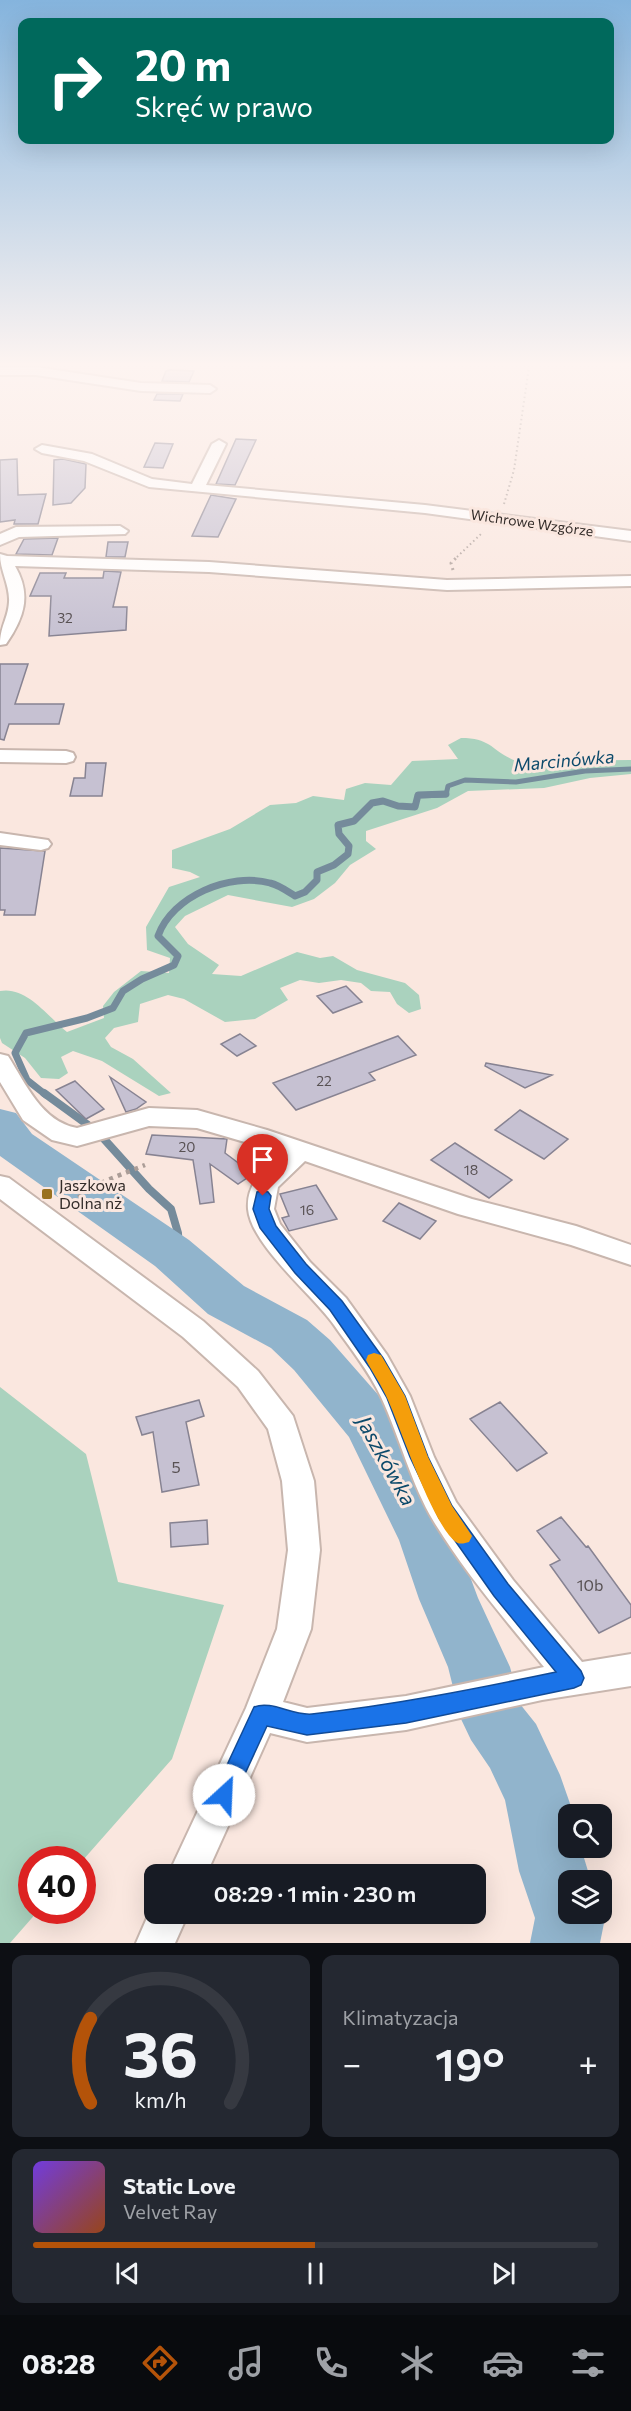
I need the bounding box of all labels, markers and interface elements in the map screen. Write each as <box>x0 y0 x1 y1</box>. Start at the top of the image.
text: 20 m <box>135 38 231 90</box>
icon: right <box>36 42 114 120</box>
text: Skręć w prawo <box>135 90 313 123</box>
street label: Wichrowe Wzgórze <box>470 505 595 540</box>
house number: 32 <box>57 609 73 626</box>
water label: Marcinówka <box>513 745 615 775</box>
house number: 22 <box>316 1072 332 1089</box>
pin <box>237 1134 288 1196</box>
house number: 20 <box>179 1138 195 1155</box>
icon: arrive <box>246 1143 279 1176</box>
house number: 18 <box>464 1161 478 1178</box>
place label: Jaszkowa Dolna nż <box>59 1175 126 1212</box>
marker: Jaszkowa Dolna nż <box>40 1187 54 1201</box>
house number: 16 <box>300 1201 314 1218</box>
water label: Jaszkówka <box>351 1409 422 1510</box>
house number: 5 <box>171 1457 181 1476</box>
house number: 10b <box>577 1575 603 1594</box>
position arrow <box>192 1763 256 1827</box>
map controls <box>558 1804 612 1924</box>
button: search <box>558 1804 612 1858</box>
speed limit sign: 40 <box>18 1846 96 1924</box>
button: layers <box>558 1870 612 1924</box>
text: 08:29 · 1 min · 230 m <box>214 1880 416 1907</box>
text: Klimatyzacja <box>343 2005 458 2029</box>
text: 36 <box>123 2014 198 2090</box>
text: 19° <box>435 2035 505 2090</box>
text: − <box>343 2042 361 2083</box>
text: + <box>579 2042 598 2083</box>
text: km/h <box>135 2086 187 2112</box>
text: Static Love <box>123 2172 236 2199</box>
text: Velvet Ray <box>123 2199 217 2223</box>
icon: previous <box>111 2257 144 2290</box>
icon: pause <box>299 2257 332 2290</box>
icon: next <box>487 2257 520 2290</box>
icon: directions <box>139 2342 181 2384</box>
icon: music <box>225 2342 267 2384</box>
icon: phone <box>310 2342 352 2384</box>
icon: climate <box>396 2342 438 2384</box>
icon: car <box>482 2342 524 2384</box>
icon: filters <box>567 2342 609 2384</box>
text: 08:28 <box>22 2347 95 2380</box>

